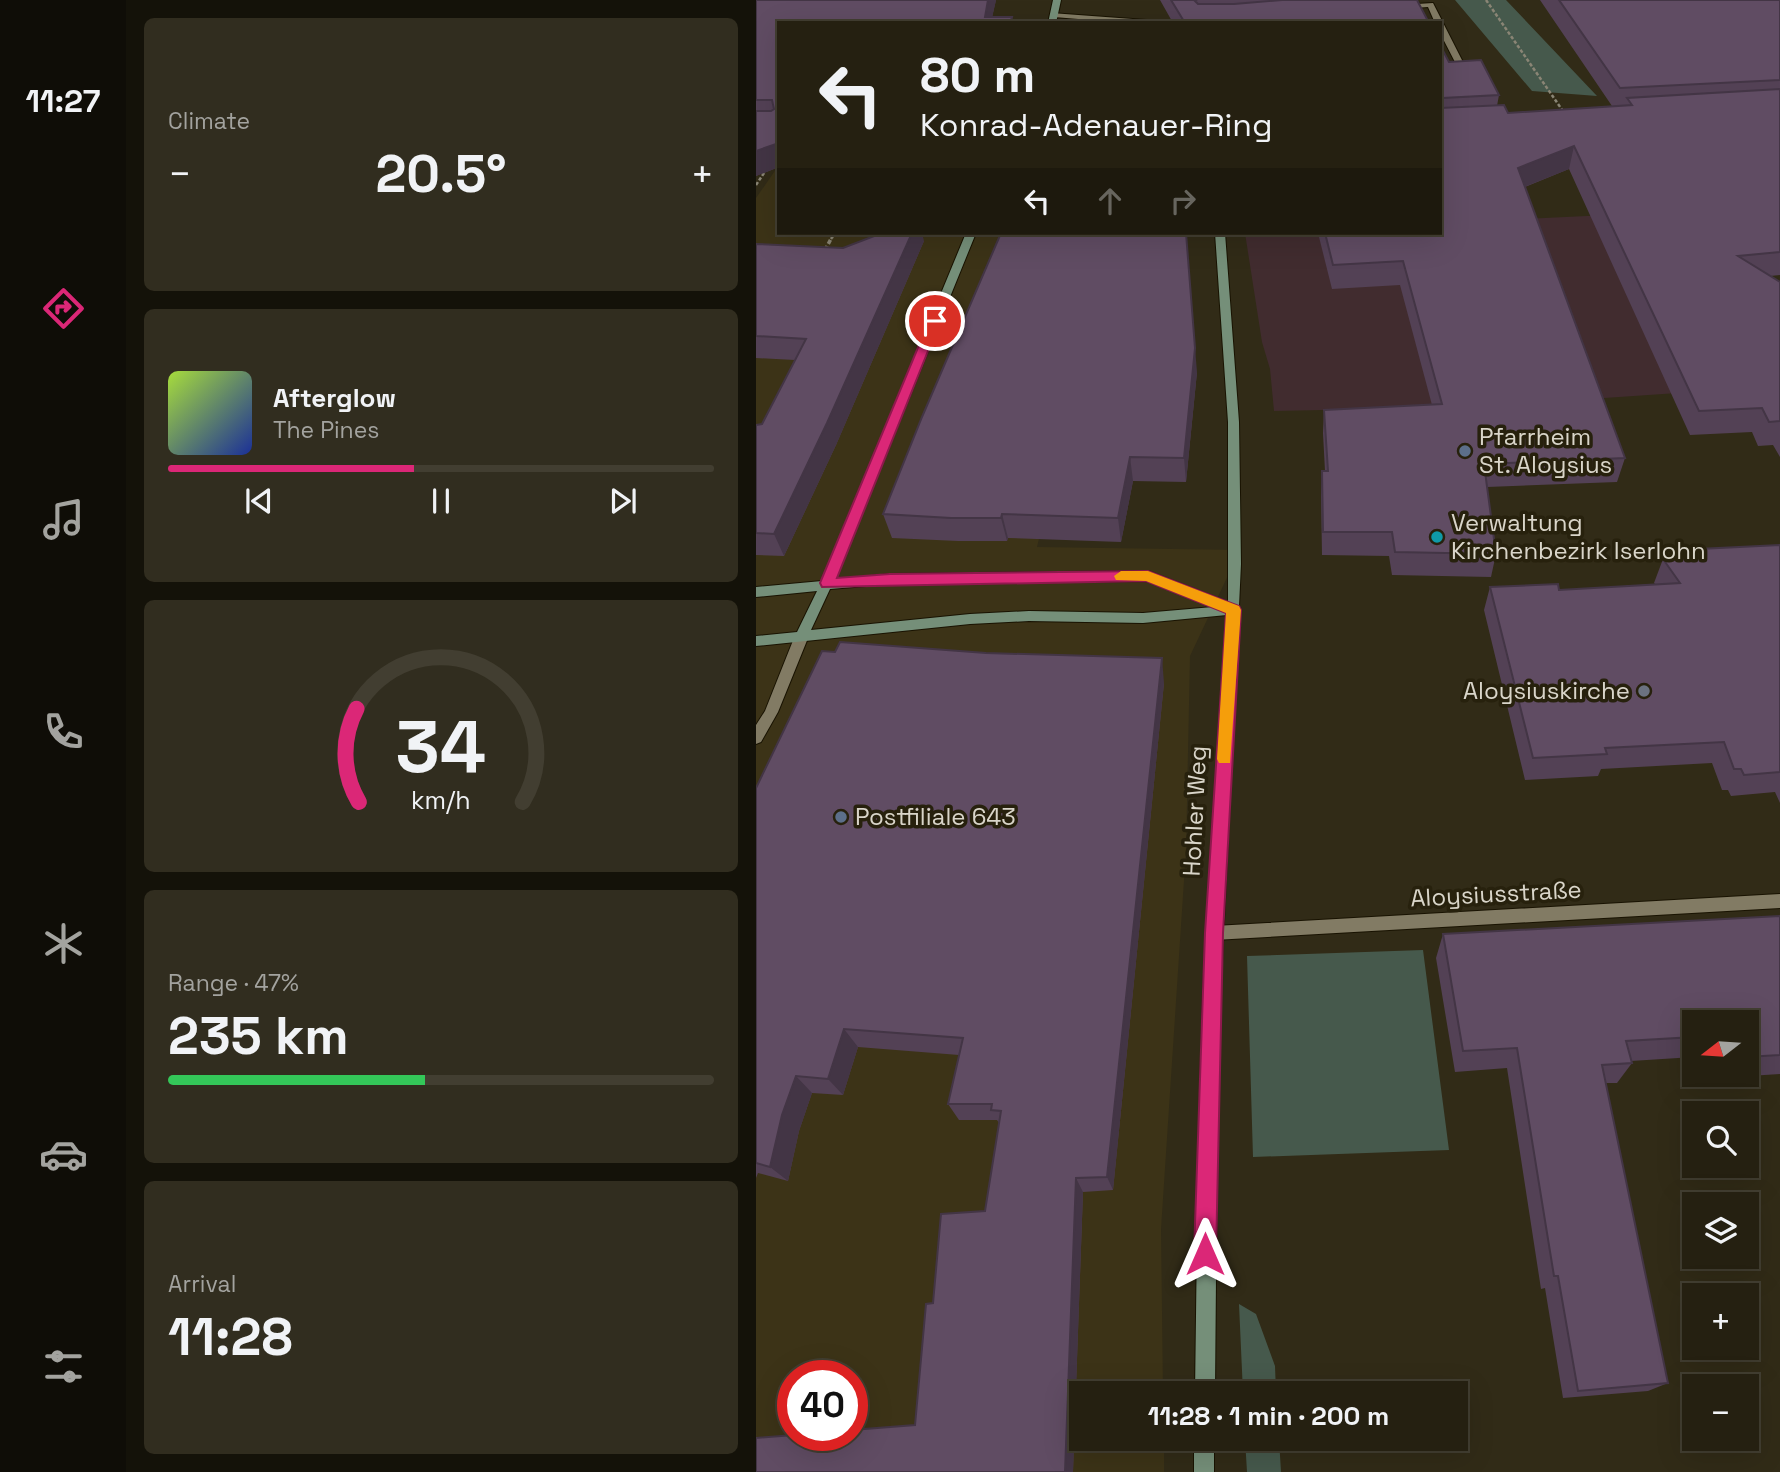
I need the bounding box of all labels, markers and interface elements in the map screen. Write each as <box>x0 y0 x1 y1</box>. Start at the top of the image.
text: 80 m <box>920 44 1035 106</box>
icon: left <box>805 49 896 140</box>
text: 11:27 <box>26 81 100 121</box>
text: Konrad-Adenauer-Ring <box>920 105 1273 145</box>
text: Climate <box>168 106 250 136</box>
text: 20.5° <box>375 141 507 207</box>
text: − <box>168 150 192 198</box>
text: + <box>690 150 714 198</box>
icon: left <box>1018 182 1056 220</box>
icon: ahead <box>1091 182 1129 220</box>
icon: right <box>1164 182 1202 220</box>
icon: directions <box>39 284 88 333</box>
pin <box>905 291 965 351</box>
icon: arrive <box>916 302 954 340</box>
text: Afterglow <box>273 381 396 415</box>
text: The Pines <box>273 415 379 445</box>
place label: Pfarrheim St. Aloysius <box>1479 421 1612 480</box>
marker: Pfarrheim St. Aloysius <box>1457 443 1473 459</box>
icon: previous <box>240 482 278 520</box>
icon: pause <box>422 482 460 520</box>
icon: next <box>604 482 642 520</box>
icon: music <box>39 495 88 544</box>
place label: Verwaltung Kirchenbezirk Iserlohn <box>1451 507 1706 566</box>
marker: Verwaltung Kirchenbezirk Iserlohn <box>1429 529 1445 545</box>
place label: Aloysiuskirche <box>1463 675 1630 706</box>
marker: Aloysiuskirche <box>1636 683 1652 699</box>
text: 34 <box>396 700 486 793</box>
icon: phone <box>39 707 88 756</box>
street label: Hohler Weg <box>1176 745 1213 877</box>
text: km/h <box>411 784 471 816</box>
place label: Postfiliale 643 <box>855 801 1016 832</box>
marker: Postfiliale 643 <box>833 809 849 825</box>
street label: Aloysiusstraße <box>1410 874 1582 913</box>
icon: climate <box>39 919 88 968</box>
text: Range · 47% <box>168 968 299 998</box>
text: 235 km <box>168 1003 349 1069</box>
north arrow <box>1682 1010 1759 1087</box>
map controls <box>1682 1010 1759 1451</box>
button: search <box>1682 1101 1759 1178</box>
icon: car <box>39 1130 88 1179</box>
button: layers <box>1682 1192 1759 1269</box>
position arrow <box>1168 1217 1242 1291</box>
text: Arrival <box>168 1269 236 1299</box>
button: + <box>1682 1283 1759 1360</box>
text: 11:28 <box>168 1304 293 1370</box>
icon: filters <box>39 1342 88 1391</box>
speed limit sign: 40 <box>777 1360 868 1451</box>
button: − <box>1682 1374 1759 1451</box>
text: 11:28 · 1 min · 200 m <box>1148 1399 1389 1433</box>

